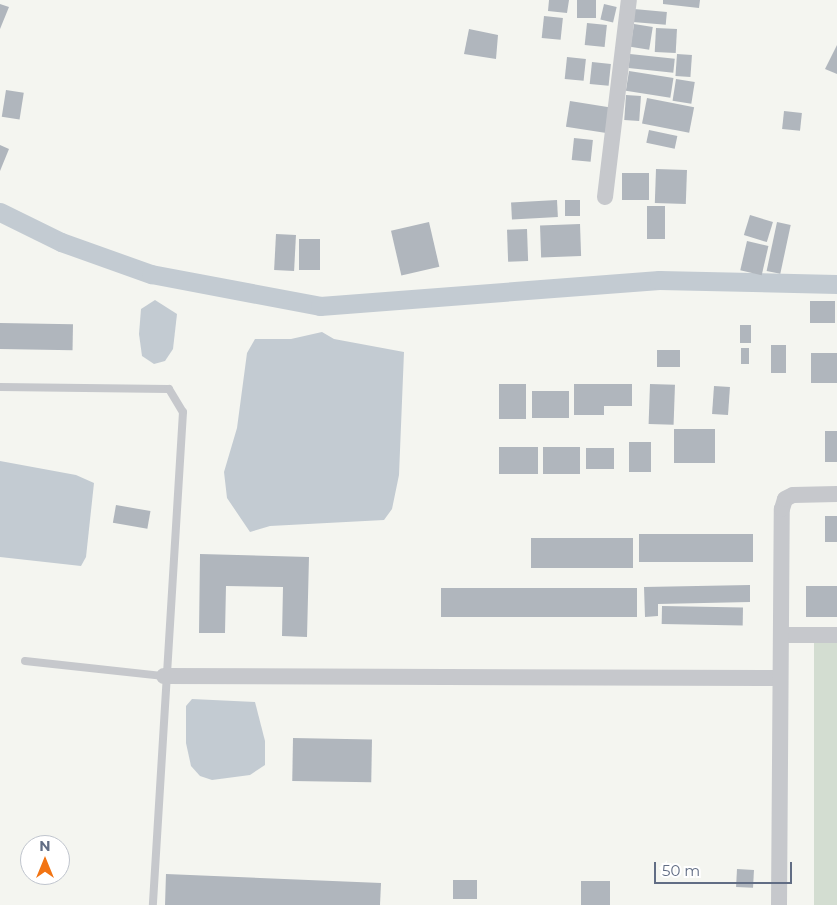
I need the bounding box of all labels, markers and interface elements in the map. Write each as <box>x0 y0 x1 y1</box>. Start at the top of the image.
north arrow <box>20 835 70 885</box>
text: N <box>39 837 51 855</box>
scale bar <box>657 852 794 884</box>
text: 50 m <box>662 861 700 880</box>

